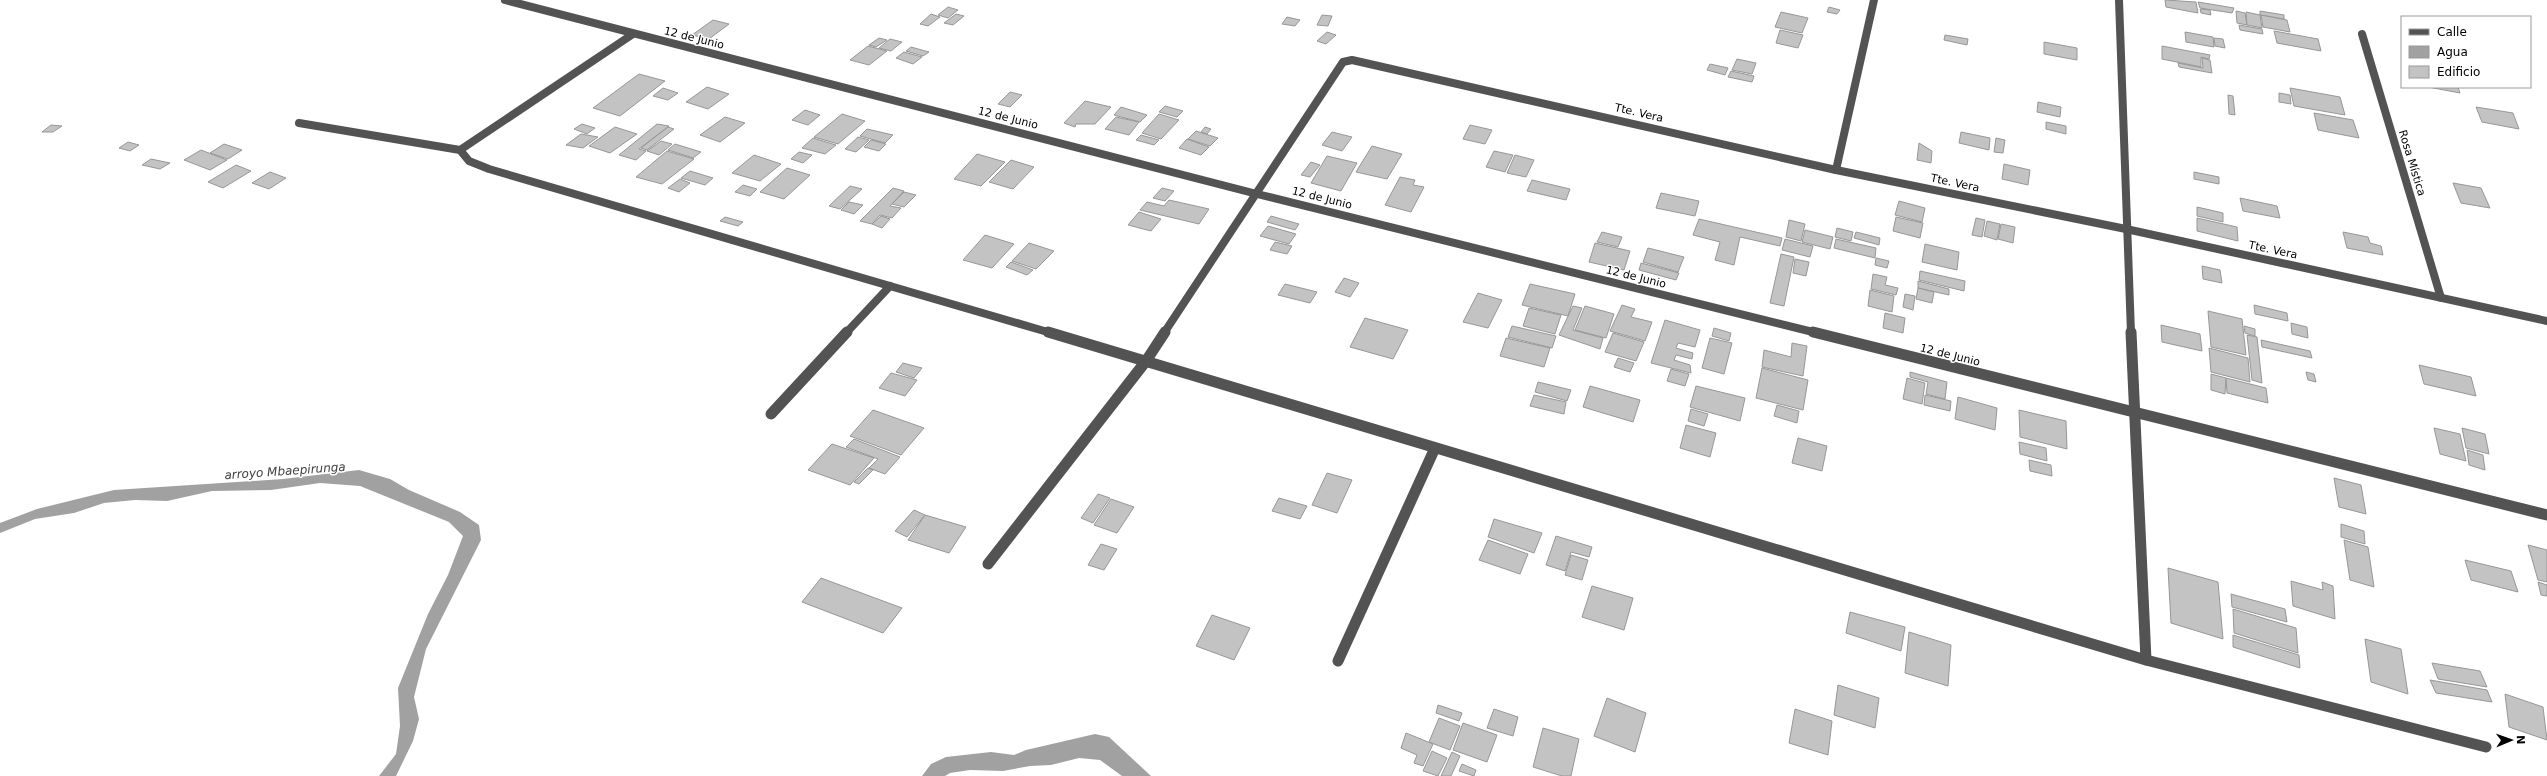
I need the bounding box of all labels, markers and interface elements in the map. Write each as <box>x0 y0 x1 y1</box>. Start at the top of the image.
legend <box>2401 16 2531 88</box>
street label: 12 de Junio <box>662 24 726 52</box>
text: Calle <box>2437 25 2467 39</box>
text: Agua <box>2437 45 2468 59</box>
text: Edificio <box>2437 65 2480 79</box>
street label: Tte. Vera <box>1612 101 1665 125</box>
street label: 12 de Junio <box>976 104 1040 132</box>
street label: Rosa Mística <box>2396 128 2428 198</box>
street label: Tte. Vera <box>1928 171 1981 195</box>
street label: 12 de Junio <box>1290 184 1354 212</box>
street label: Tte. Vera <box>2246 238 2299 262</box>
street label: 12 de Junio <box>1604 263 1668 291</box>
street label: 12 de Junio <box>1918 341 1982 369</box>
water label: arroyo Mbaepirunga <box>224 460 346 482</box>
north arrow <box>2491 720 2531 760</box>
text: N <box>2514 735 2527 745</box>

